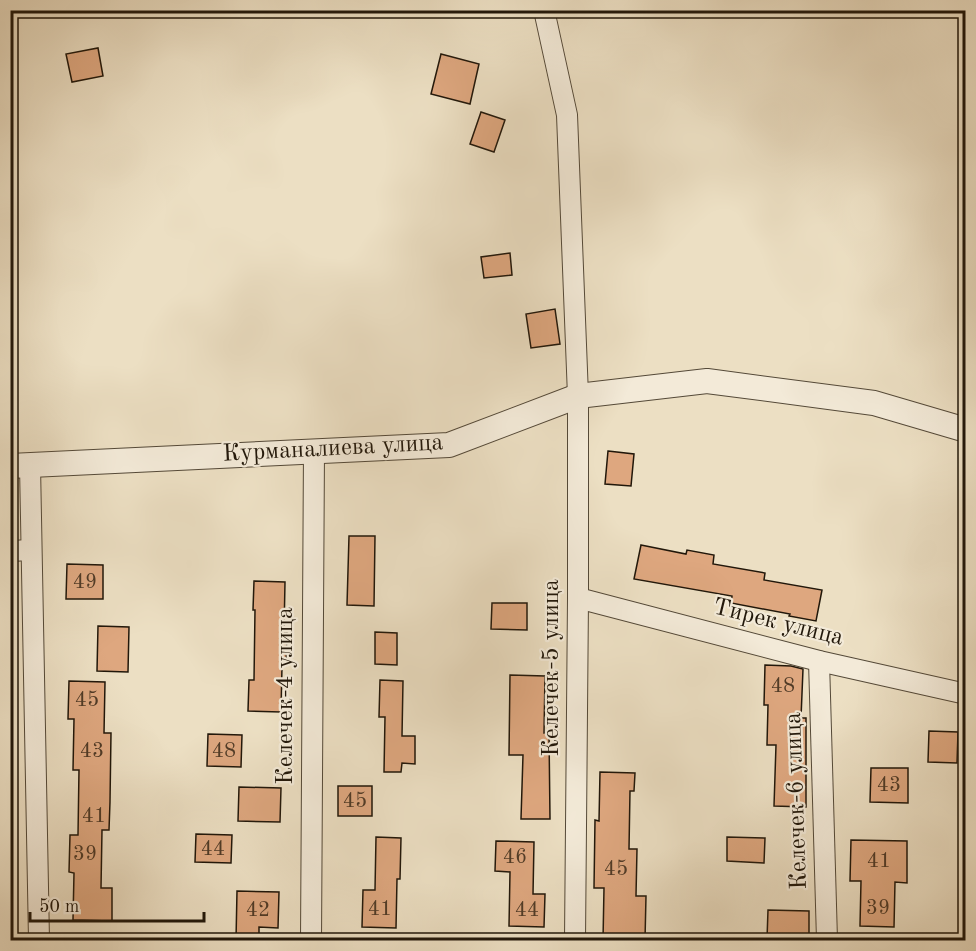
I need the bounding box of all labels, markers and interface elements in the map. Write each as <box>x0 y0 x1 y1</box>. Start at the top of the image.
street label: Курманалиева улица <box>222 431 444 467</box>
house number: 49 <box>73 572 97 593</box>
street label: Келечек-5 улица <box>540 579 564 757</box>
street label: Тирек улица <box>710 595 846 651</box>
street label: Келечек-4 улица <box>274 607 298 785</box>
house number: 48 <box>771 676 795 697</box>
house number: 45 <box>75 690 99 711</box>
street label: Келечек-6 улица <box>782 712 812 890</box>
house number: 43 <box>80 741 104 762</box>
house number: 48 <box>212 741 236 762</box>
house number: 43 <box>877 775 901 796</box>
house number: 45 <box>343 791 367 812</box>
house number: 41 <box>82 806 106 827</box>
house number: 44 <box>201 839 225 860</box>
house number: 39 <box>73 844 97 865</box>
house number: 46 <box>503 847 527 868</box>
house number: 41 <box>867 851 891 872</box>
house number: 45 <box>604 859 628 880</box>
scale bar <box>30 885 204 923</box>
text: 50 m <box>39 898 79 916</box>
house number: 39 <box>866 898 890 919</box>
house number: 41 <box>368 899 392 920</box>
house number: 42 <box>246 900 270 921</box>
house number: 44 <box>515 900 539 921</box>

